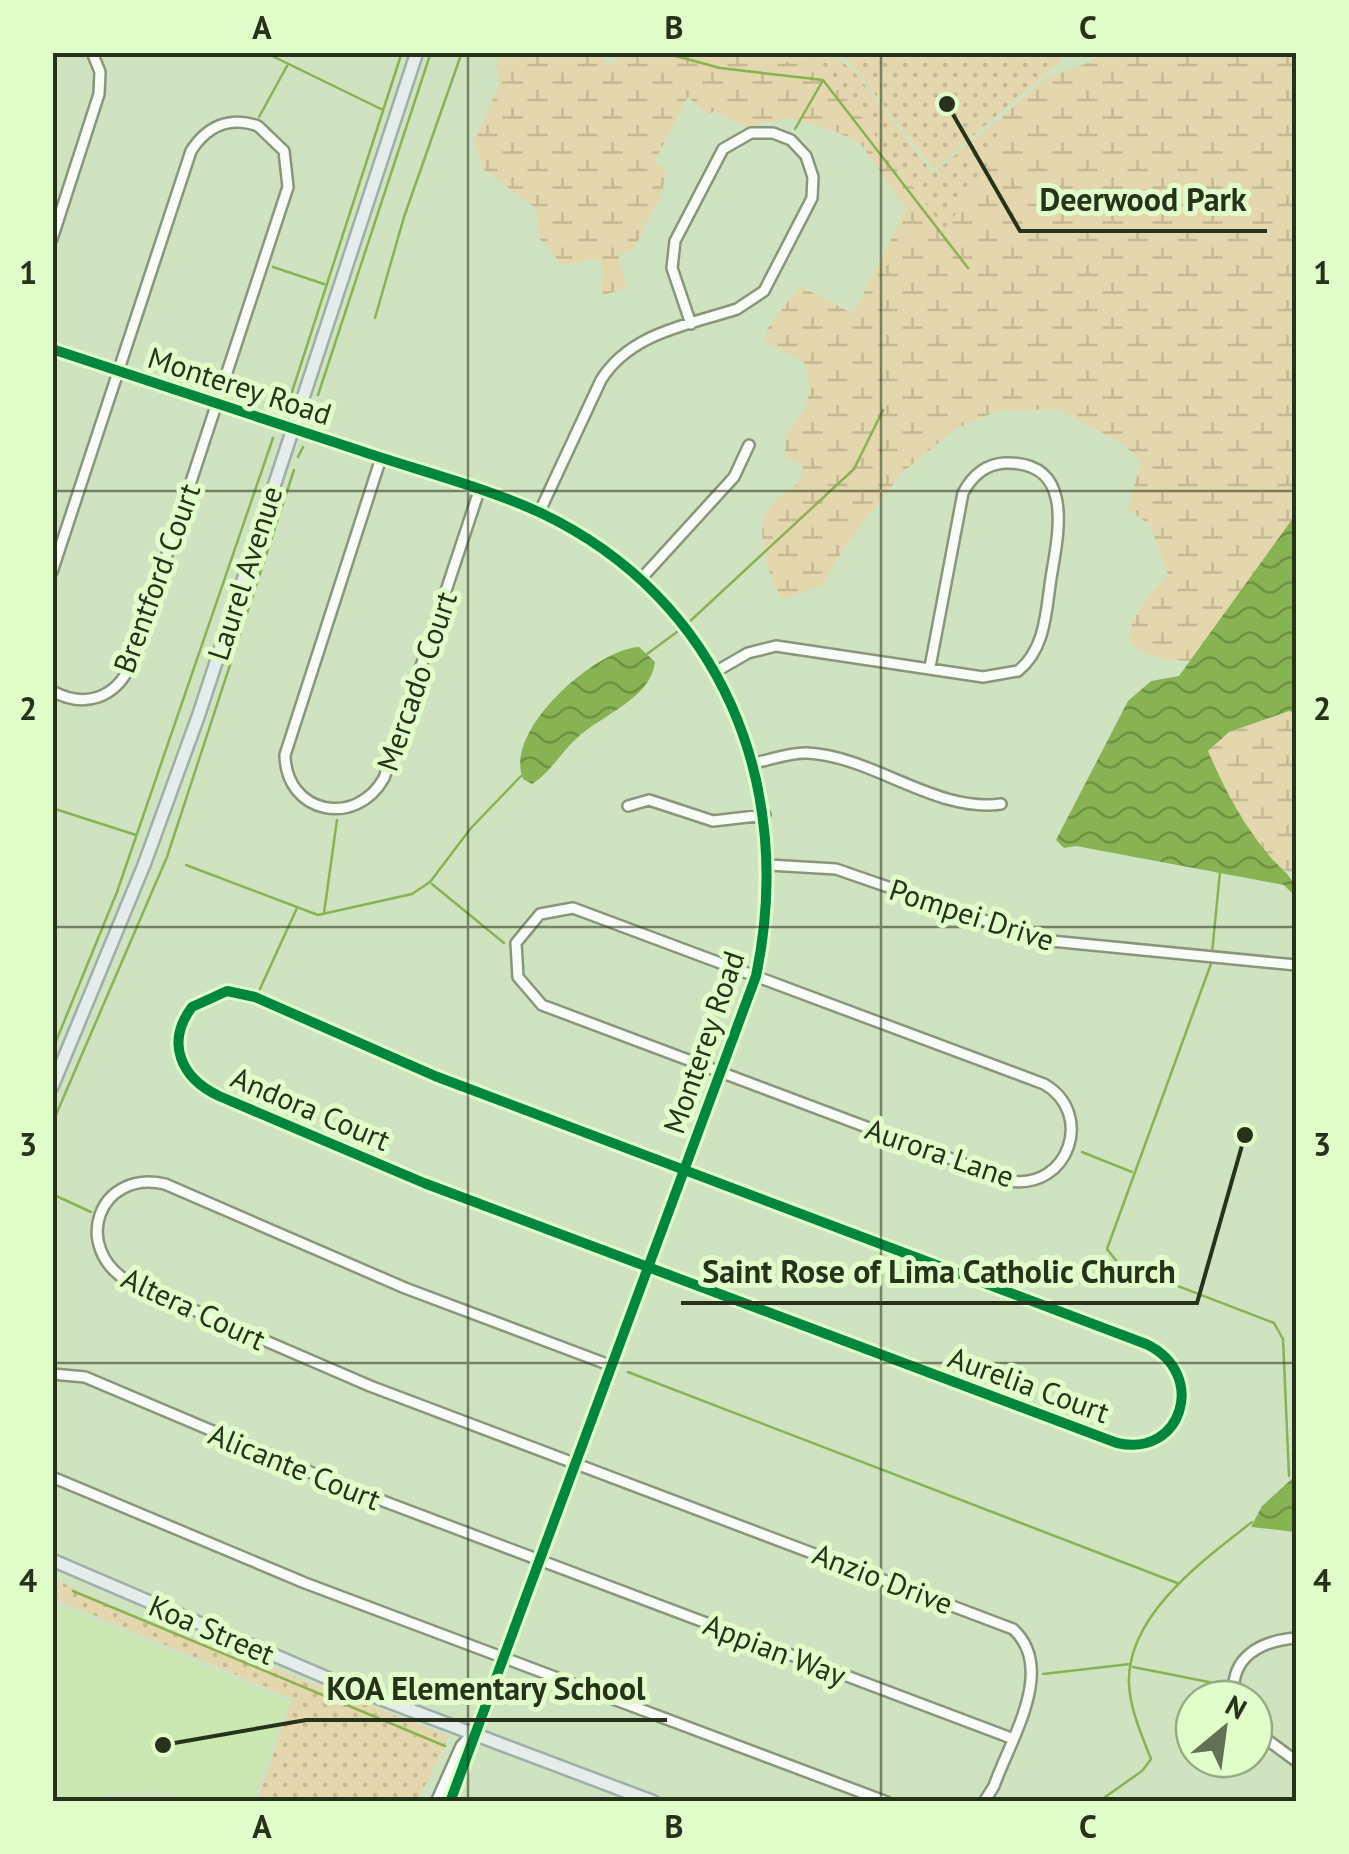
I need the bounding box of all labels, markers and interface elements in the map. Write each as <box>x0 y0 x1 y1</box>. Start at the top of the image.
text: A <box>252 6 272 48</box>
text: B <box>665 6 683 48</box>
text: C <box>1079 6 1097 48</box>
callout: Deerwood Park <box>1020 169 1267 231</box>
text: Deerwood Park <box>1040 178 1247 220</box>
text: 1 <box>19 251 37 293</box>
text: 1 <box>1313 251 1331 293</box>
street label: Monterey Road <box>143 337 337 433</box>
street label: Brentford Court <box>104 478 208 678</box>
street label: Laurel Avenue <box>198 481 290 665</box>
street label: Mercado Court <box>367 586 465 776</box>
text: 2 <box>19 687 37 729</box>
text: 2 <box>1313 687 1331 729</box>
street label: Pompei Drive <box>885 869 1059 959</box>
street label: Monterey Road <box>654 946 752 1138</box>
street label: Andora Court <box>226 1057 396 1159</box>
street label: Aurora Lane <box>861 1108 1019 1196</box>
text: 3 <box>19 1123 37 1165</box>
text: 3 <box>1313 1123 1331 1165</box>
callout: Saint Rose of Lima Catholic Church <box>681 1241 1197 1303</box>
text: Saint Rose of Lima Catholic Church <box>702 1250 1176 1292</box>
street label: Altera Court <box>116 1258 272 1358</box>
street label: Aurelia Court <box>943 1337 1115 1431</box>
street label: Alicante Court <box>203 1414 387 1518</box>
street label: Anzio Drive <box>808 1534 958 1622</box>
text: 4 <box>19 1559 37 1601</box>
text: 4 <box>1313 1559 1331 1601</box>
street label: Koa Street <box>143 1585 281 1673</box>
street label: Appian Way <box>698 1604 852 1694</box>
callout: KOA Elementary School <box>306 1658 667 1720</box>
text: KOA Elementary School <box>326 1667 646 1709</box>
north arrow <box>1174 1679 1274 1779</box>
text: N <box>1219 1686 1253 1727</box>
text: A <box>252 1805 272 1847</box>
text: B <box>665 1805 683 1847</box>
text: C <box>1079 1805 1097 1847</box>

